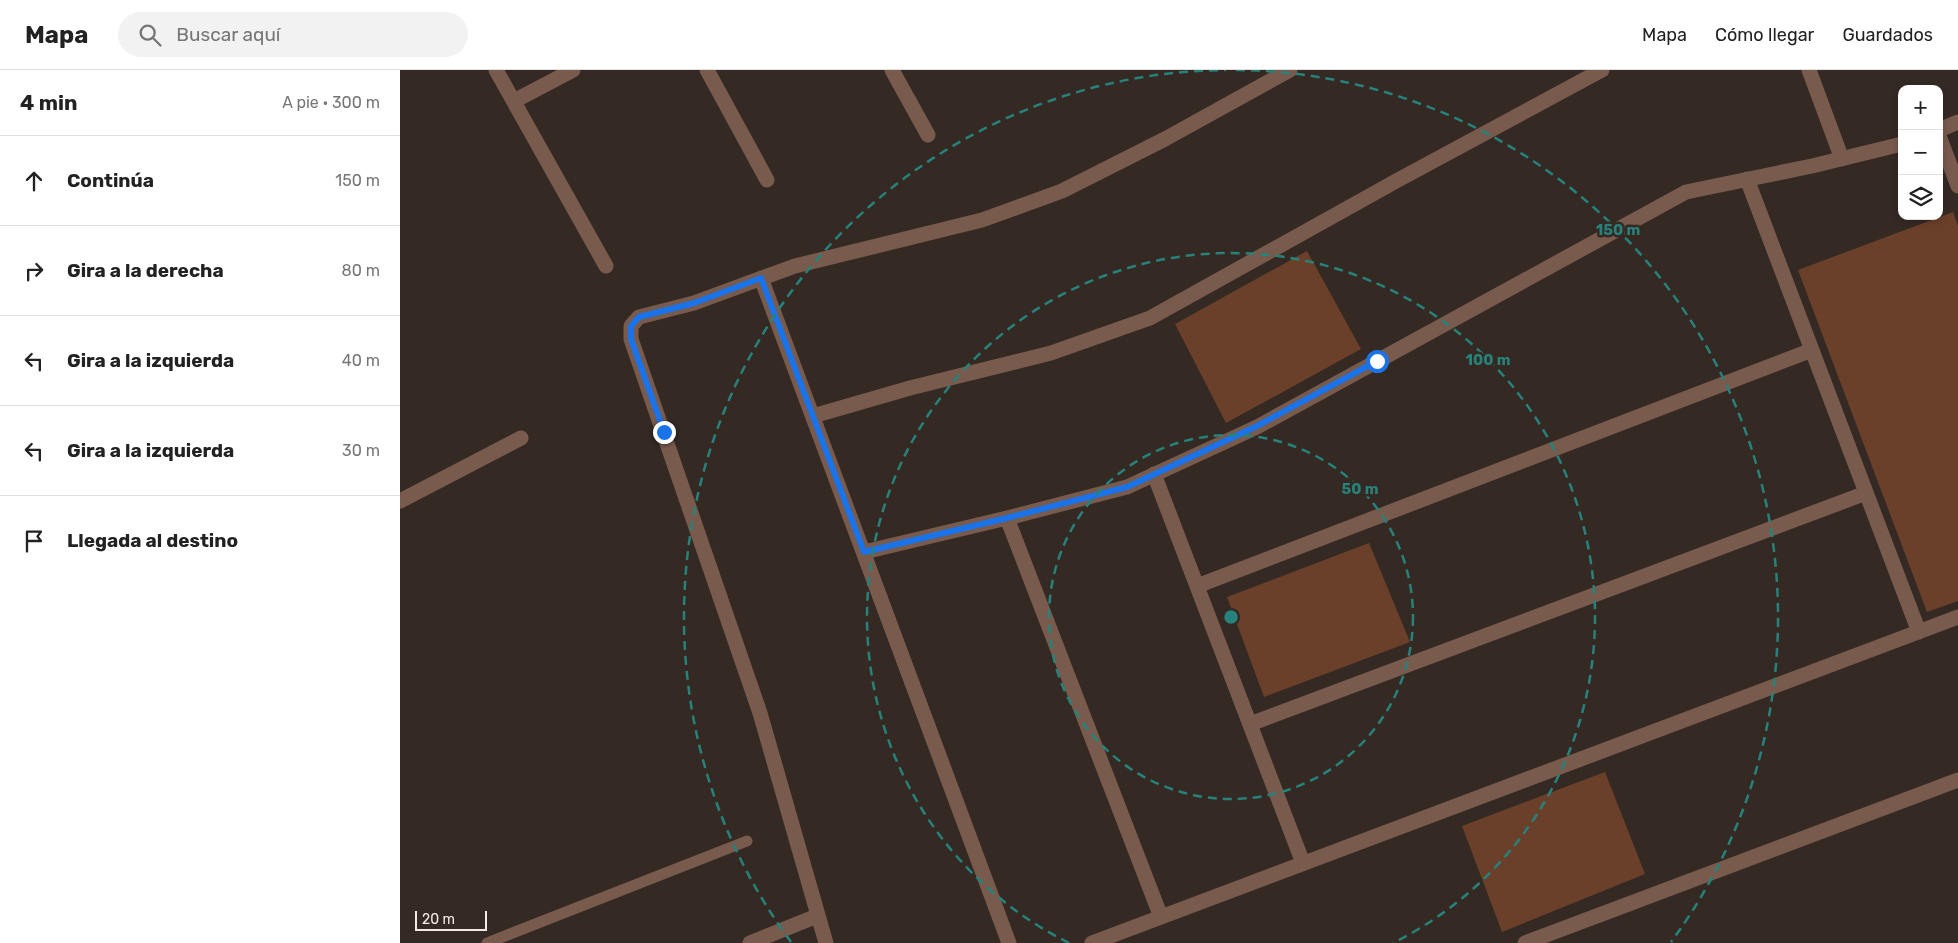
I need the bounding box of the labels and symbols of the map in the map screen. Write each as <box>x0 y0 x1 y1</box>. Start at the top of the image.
text: 150 m <box>1596 221 1640 239</box>
route start <box>1366 350 1389 373</box>
text: 100 m <box>1466 351 1510 369</box>
route end <box>653 421 676 444</box>
text: 50 m <box>1342 480 1378 498</box>
centre of rings <box>1222 608 1240 626</box>
scale bar <box>415 908 488 931</box>

